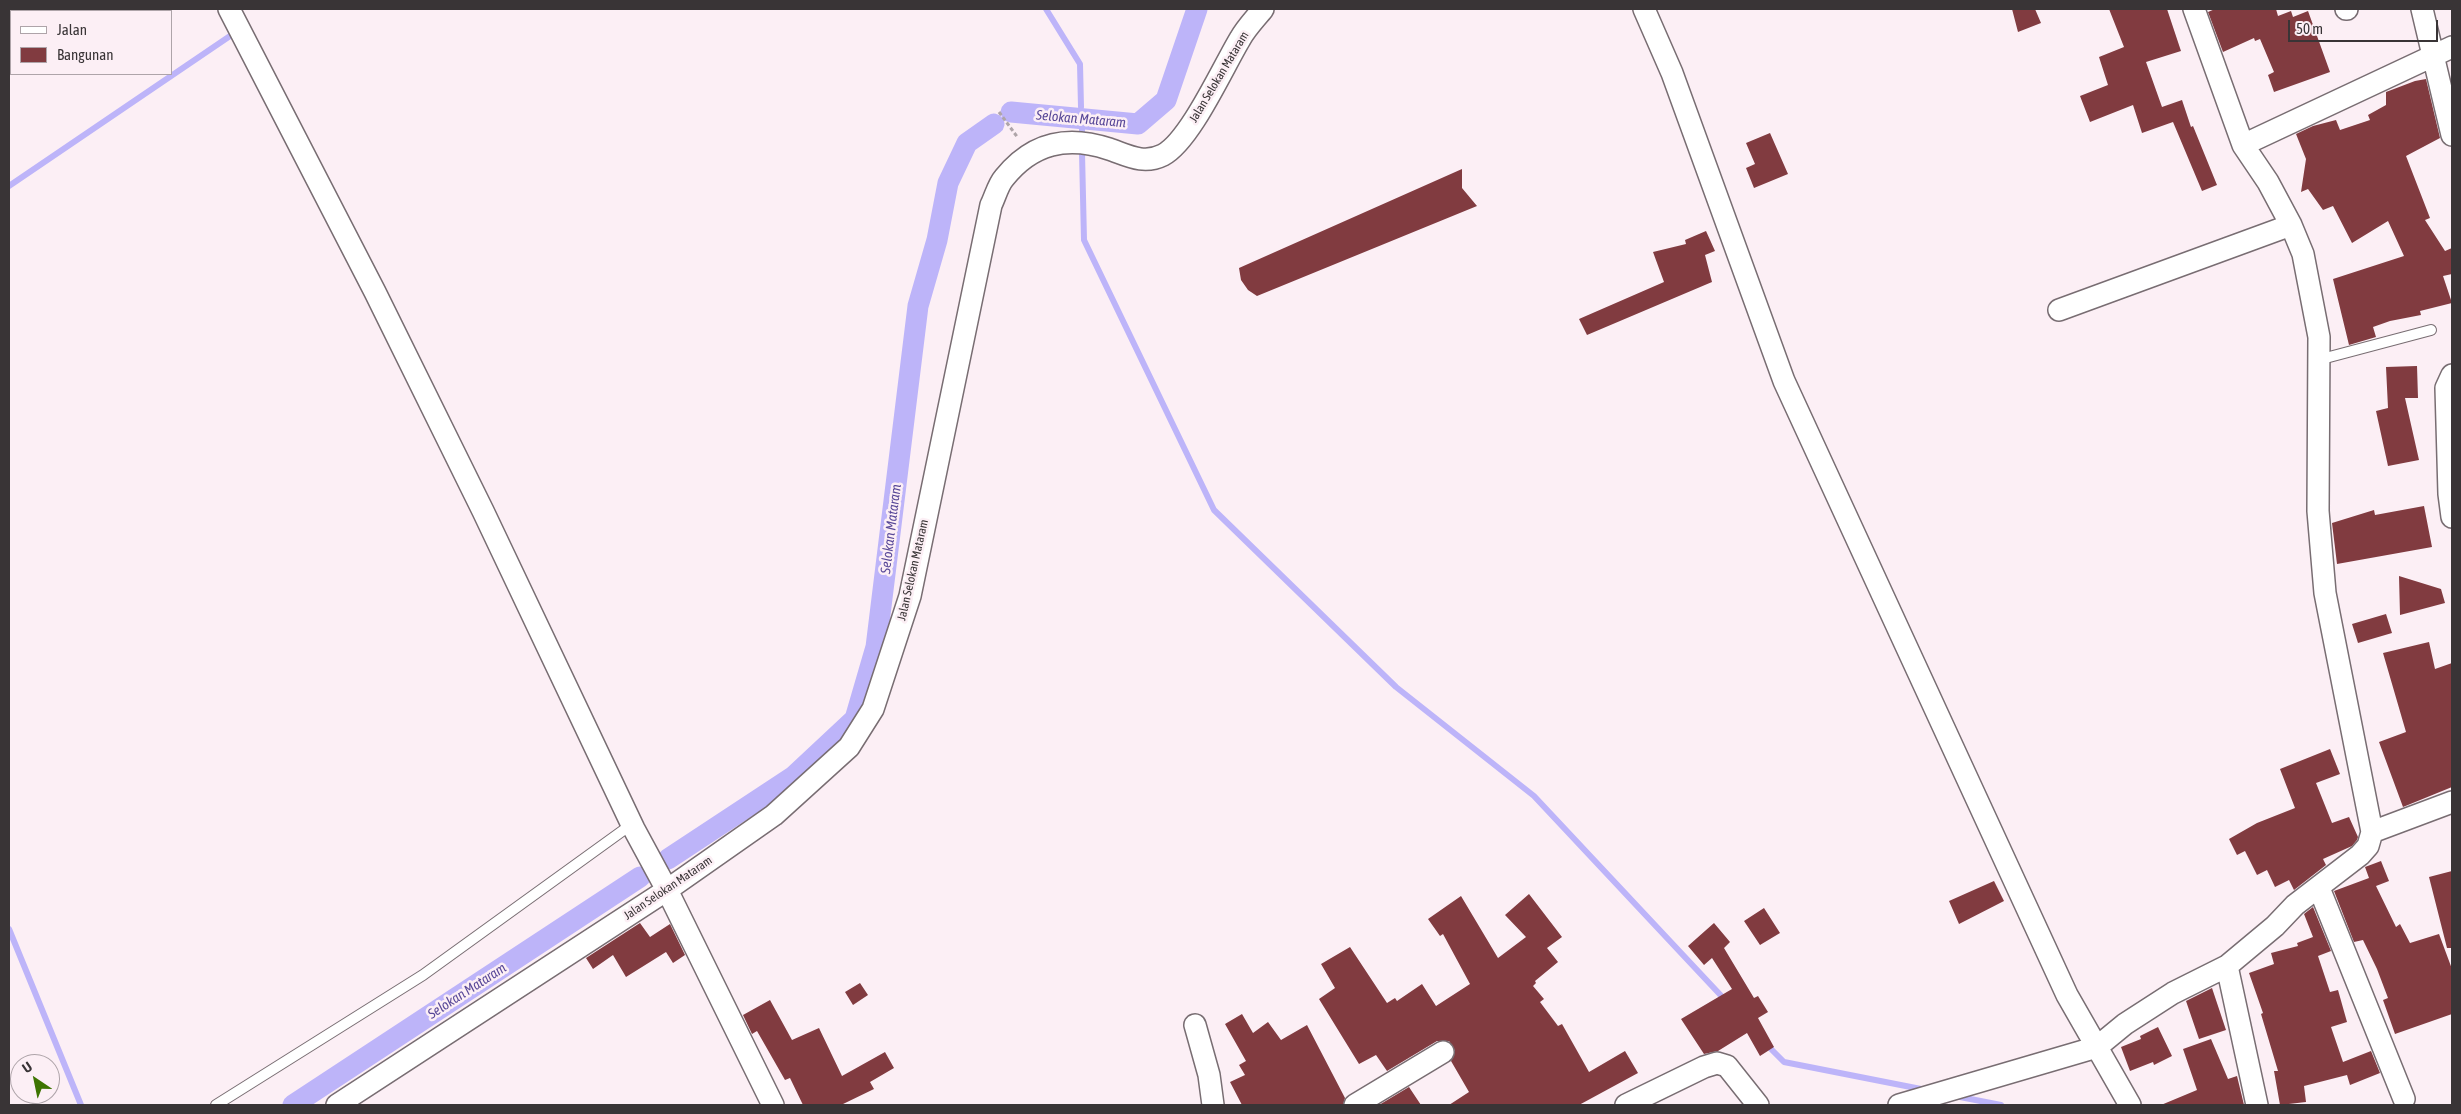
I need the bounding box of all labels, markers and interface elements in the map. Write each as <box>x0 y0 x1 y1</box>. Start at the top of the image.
legend <box>10 10 172 75</box>
scale bar <box>2291 10 2441 42</box>
text: 50 m <box>2296 20 2323 37</box>
text: Jalan <box>57 21 87 38</box>
street label: Jalan Selokan Mataram <box>1186 29 1252 125</box>
text: Bangunan <box>57 46 114 63</box>
water label: Selokan Mataram <box>1035 107 1127 131</box>
water label: Selokan Mataram <box>877 483 905 575</box>
street label: Jalan Selokan Mataram <box>894 518 932 622</box>
street label: Jalan Selokan Mataram <box>621 853 715 923</box>
water label: Selokan Mataram <box>425 959 509 1023</box>
north arrow <box>10 1054 60 1104</box>
text: U <box>19 1058 35 1076</box>

